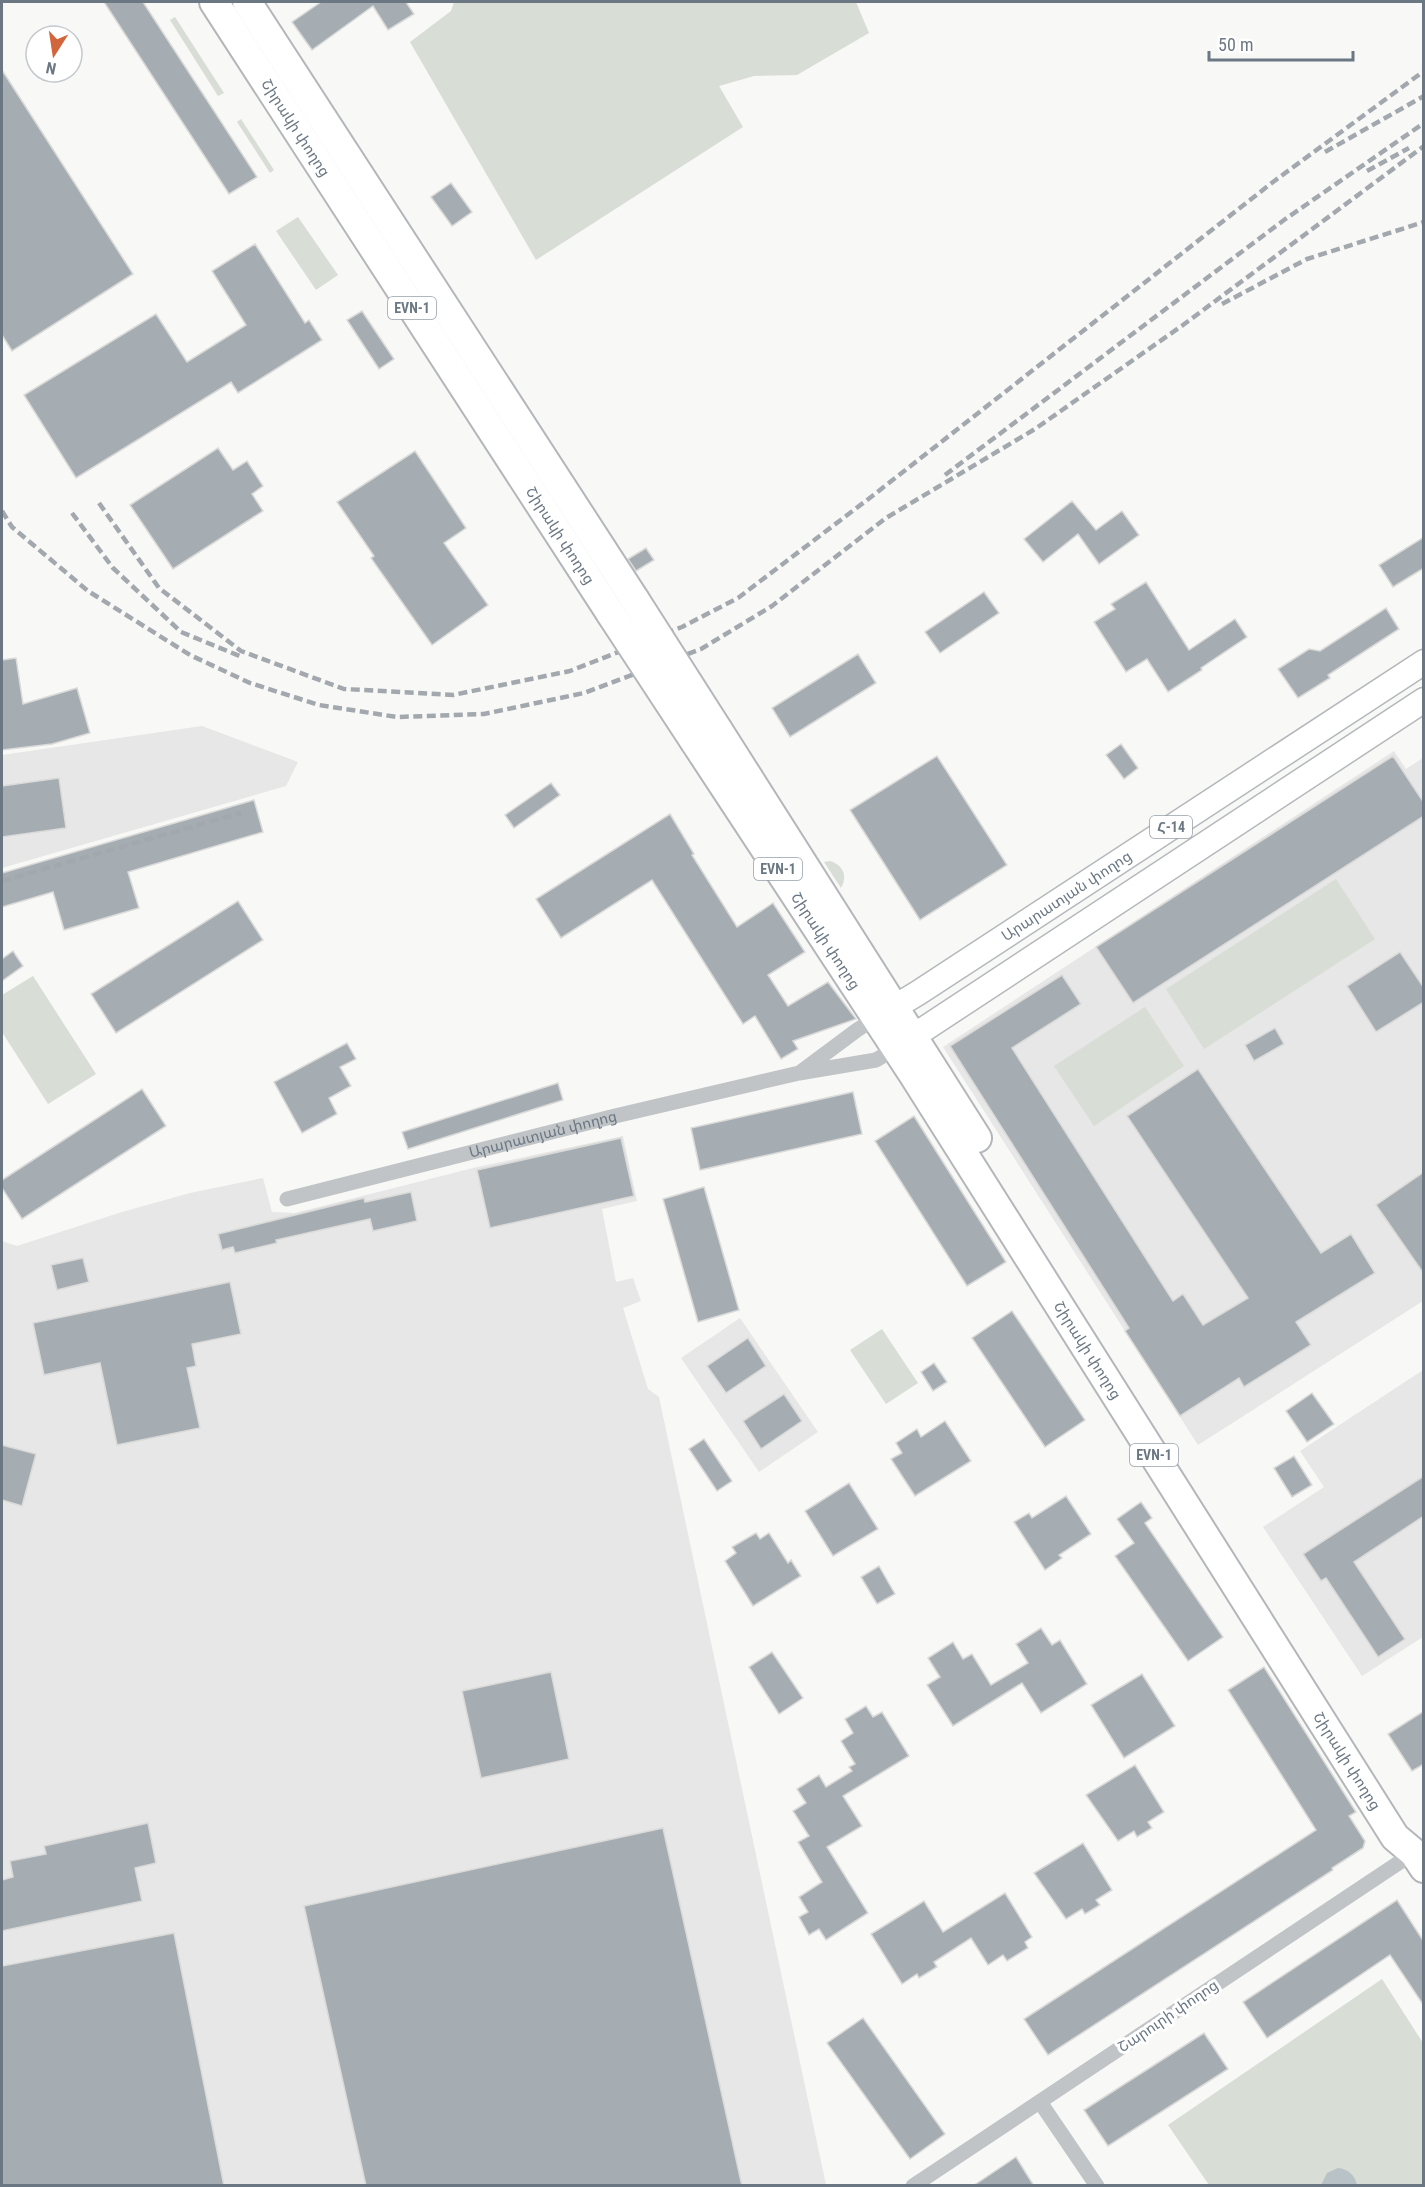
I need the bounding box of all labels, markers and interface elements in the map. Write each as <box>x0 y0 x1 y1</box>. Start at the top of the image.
north arrow <box>24 24 84 84</box>
scale bar <box>1209 24 1353 62</box>
text: 50 m <box>1218 34 1253 55</box>
text: N <box>44 58 58 78</box>
street label: Շիրակի փողոց <box>257 76 334 180</box>
road number: EVN-1 <box>388 297 436 319</box>
street label: Շիրակի փողոց <box>522 483 598 588</box>
road number: Հ-14 <box>1150 816 1192 838</box>
street label: Արարատյան փողոց <box>998 847 1135 945</box>
road number: EVN-1 <box>754 858 802 880</box>
street label: Շիրակի փողոց <box>787 889 864 993</box>
street label: Արարատյան փողոց <box>467 1107 619 1162</box>
street label: Շիրակի փողոց <box>1050 1298 1125 1403</box>
road number: EVN-1 <box>1130 1444 1178 1466</box>
street label: Շիրակի փողոց <box>1309 1709 1385 1814</box>
street label: Շարուրի փողոց <box>1114 1976 1222 2056</box>

